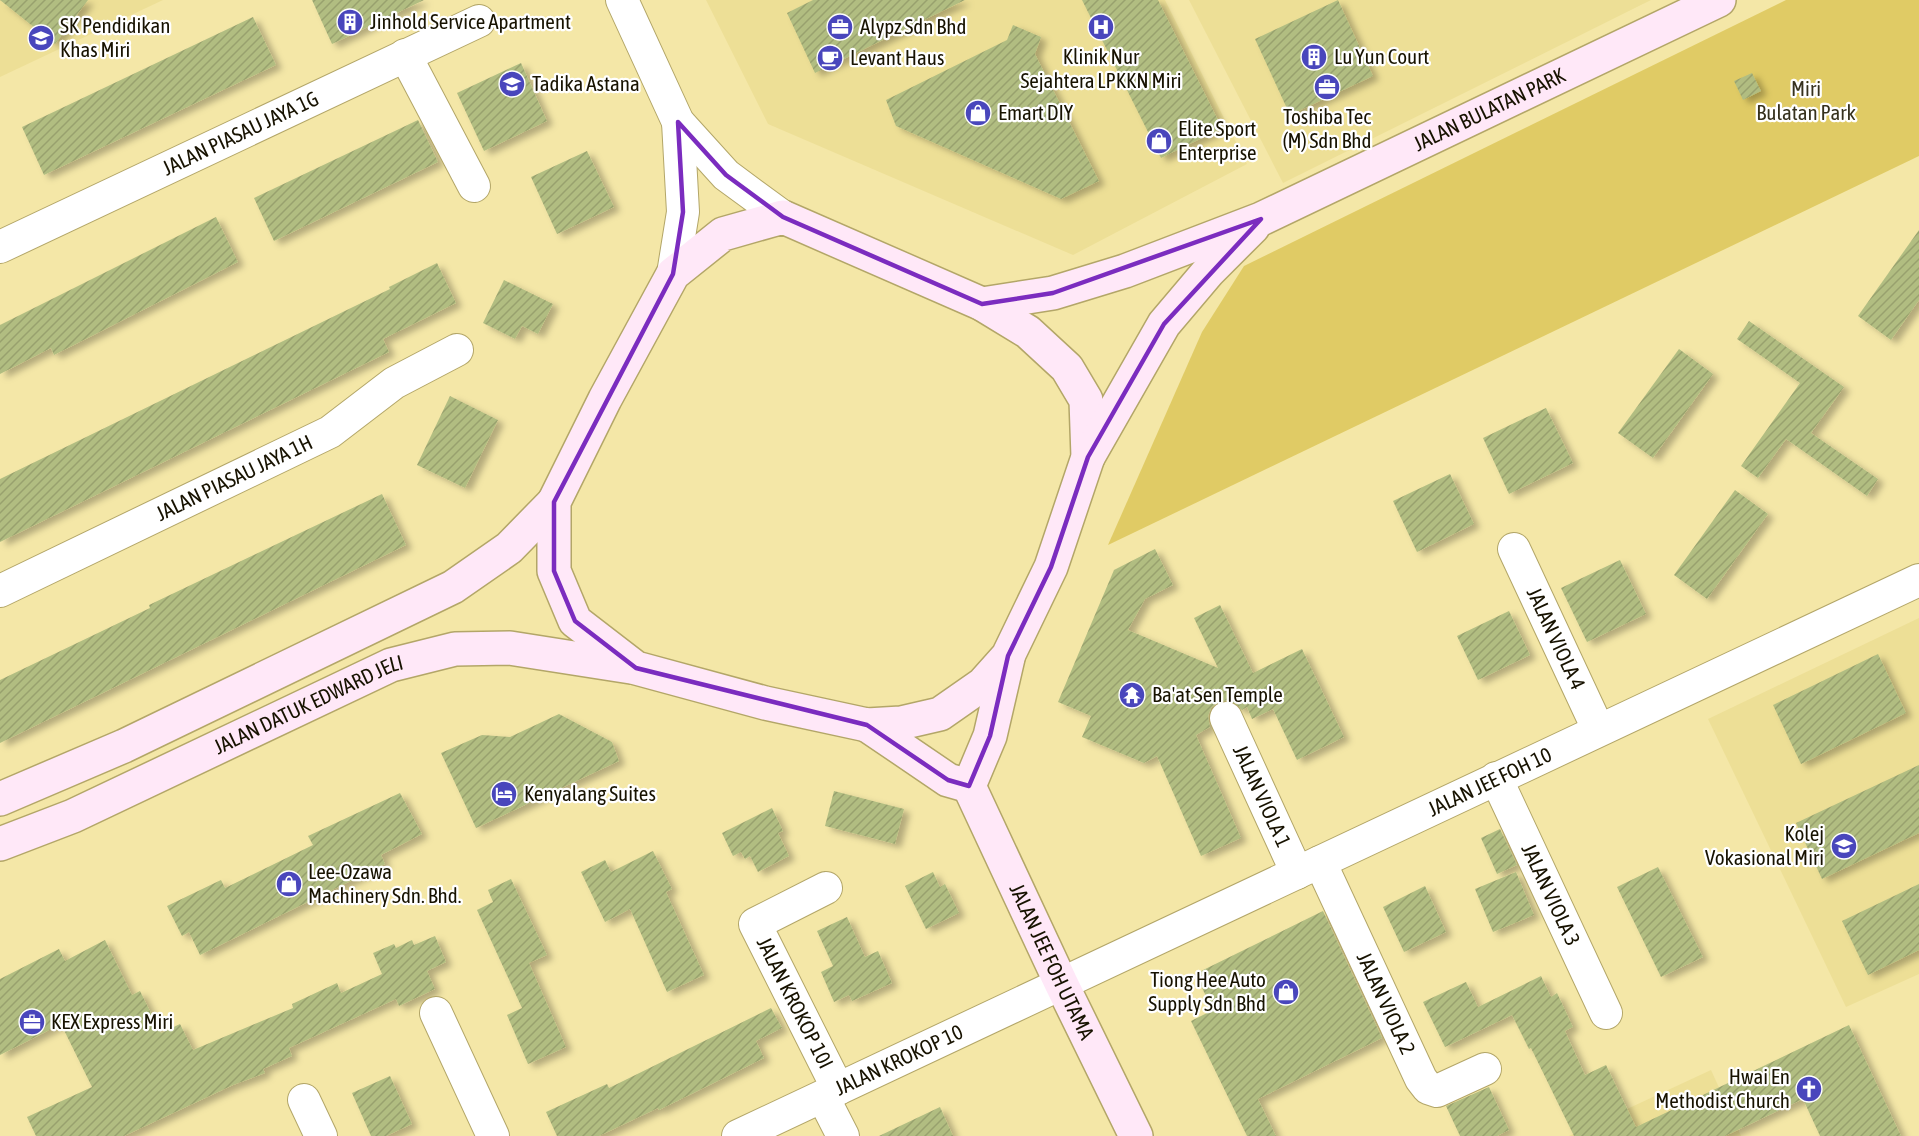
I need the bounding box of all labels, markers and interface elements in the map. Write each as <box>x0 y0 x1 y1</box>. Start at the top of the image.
building icon: Jinhold Service Apartment <box>335 7 365 37</box>
place label: Jinhold Service Apartment <box>370 9 571 33</box>
office icon: Alypz Sdn Bhd <box>825 12 855 42</box>
hospital icon: Klinik Nur Sejahtera LPKKN Miri <box>1086 12 1116 42</box>
place label: SK Pendidikan Khas Miri <box>60 13 171 61</box>
place label: Alypz Sdn Bhd <box>860 14 966 38</box>
school or university icon: SK Pendidikan Khas Miri <box>26 23 56 53</box>
building icon: Lu Yun Court <box>1299 42 1329 72</box>
cafe icon: Levant Haus <box>815 43 845 73</box>
place label: Klinik Nur Sejahtera LPKKN Miri <box>1020 44 1182 92</box>
place label: Lu Yun Court <box>1334 44 1429 68</box>
place label: Levant Haus <box>850 45 944 69</box>
street label: JALAN BULATAN PARK <box>1409 62 1569 155</box>
school or university icon: Tadika Astana <box>497 69 527 99</box>
place label: Tadika Astana <box>532 71 640 95</box>
office icon: Toshiba Tec (M) Sdn Bhd <box>1312 72 1342 102</box>
park label: Miri Bulatan Park <box>1756 76 1856 124</box>
street label: JALAN PIASAU JAYA 1G <box>158 86 322 180</box>
shop icon: Emart DIY <box>963 98 993 128</box>
place label: Emart DIY <box>998 100 1074 124</box>
place label: Toshiba Tec (M) Sdn Bhd <box>1283 104 1371 152</box>
place label: Elite Sport Enterprise <box>1178 116 1257 164</box>
shop icon: Elite Sport Enterprise <box>1144 126 1174 156</box>
street label: JALAN PIASAU JAYA 1H <box>152 429 316 525</box>
street label: JALAN VIOLA 4 <box>1523 583 1591 693</box>
street label: JALAN DATUK EDWARD JELI <box>210 649 405 758</box>
temple icon: Ba'at Sen Temple <box>1117 680 1147 710</box>
place label: Ba'at Sen Temple <box>1152 682 1283 706</box>
street label: JALAN VIOLA 1 <box>1229 741 1297 851</box>
street label: JALAN JEE FOH 10 <box>1424 742 1555 821</box>
hotel icon: Kenyalang Suites <box>489 779 519 809</box>
place label: Kenyalang Suites <box>524 781 656 805</box>
place label: Kolej Vokasional Miri <box>1705 821 1824 869</box>
school or university icon: Kolej Vokasional Miri <box>1829 831 1859 861</box>
street label: JALAN VIOLA 3 <box>1517 840 1586 949</box>
place label: Lee-Ozawa Machinery Sdn. Bhd. <box>308 859 461 907</box>
shop icon: Lee-Ozawa Machinery Sdn. Bhd. <box>274 869 304 899</box>
street label: JALAN JEE FOH UTAMA <box>1005 879 1100 1044</box>
street label: JALAN KROKOP 10I <box>753 933 839 1072</box>
street label: JALAN VIOLA 2 <box>1353 948 1421 1058</box>
place label: Tiong Hee Auto Supply Sdn Bhd <box>1148 967 1266 1015</box>
shop icon: Tiong Hee Auto Supply Sdn Bhd <box>1271 977 1301 1007</box>
office icon: KEX Express Miri <box>17 1007 47 1037</box>
place label: KEX Express Miri <box>51 1009 173 1033</box>
street label: JALAN KROKOP 10 <box>831 1019 966 1100</box>
place label: Hwai En Methodist Church <box>1655 1064 1790 1112</box>
church icon: Hwai En Methodist Church <box>1794 1074 1824 1104</box>

